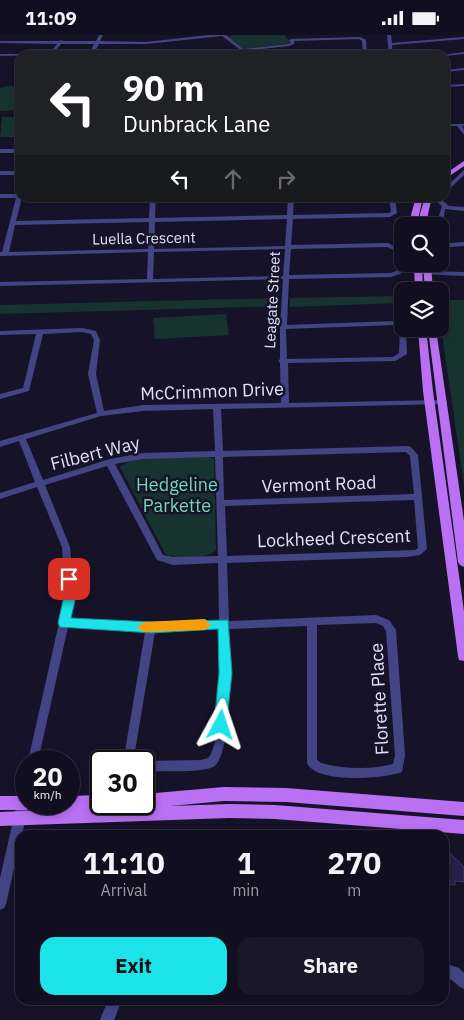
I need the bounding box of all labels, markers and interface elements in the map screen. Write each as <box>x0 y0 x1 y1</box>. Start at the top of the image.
text: 11:09 <box>25 6 77 30</box>
text: 90 m <box>123 65 205 111</box>
icon: left <box>40 70 105 135</box>
text: Dunbrack Lane <box>123 109 270 138</box>
icon: left <box>166 165 194 193</box>
icon: ahead <box>219 165 247 193</box>
icon: right <box>272 165 300 193</box>
map controls <box>394 217 449 337</box>
button: search <box>394 217 449 272</box>
street label: Luella Crescent <box>92 228 196 248</box>
street label: Leagate Street <box>260 251 284 349</box>
button: layers <box>394 282 449 337</box>
street label: McCrimmon Drive <box>140 377 284 405</box>
street label: Filbert Way <box>48 431 142 475</box>
street label: Vermont Road <box>261 471 377 497</box>
park label: Hedgeline Parkette <box>136 473 218 517</box>
street label: Lockheed Crescent <box>257 524 411 552</box>
pin <box>48 558 90 600</box>
icon: arrive <box>55 565 83 593</box>
street label: Florette Place <box>365 642 393 756</box>
position arrow <box>194 698 246 750</box>
speed limit sign: 30 <box>90 750 155 815</box>
text: 20 <box>32 760 63 793</box>
text: km/h <box>33 787 62 802</box>
text: 11:10 <box>83 843 165 882</box>
text: 1 <box>237 843 255 882</box>
text: 270 <box>327 843 381 882</box>
text: Arrival <box>100 880 147 900</box>
text: min <box>232 880 259 900</box>
text: m <box>347 880 361 900</box>
button: Exit <box>40 937 227 995</box>
button: Share <box>237 937 424 995</box>

